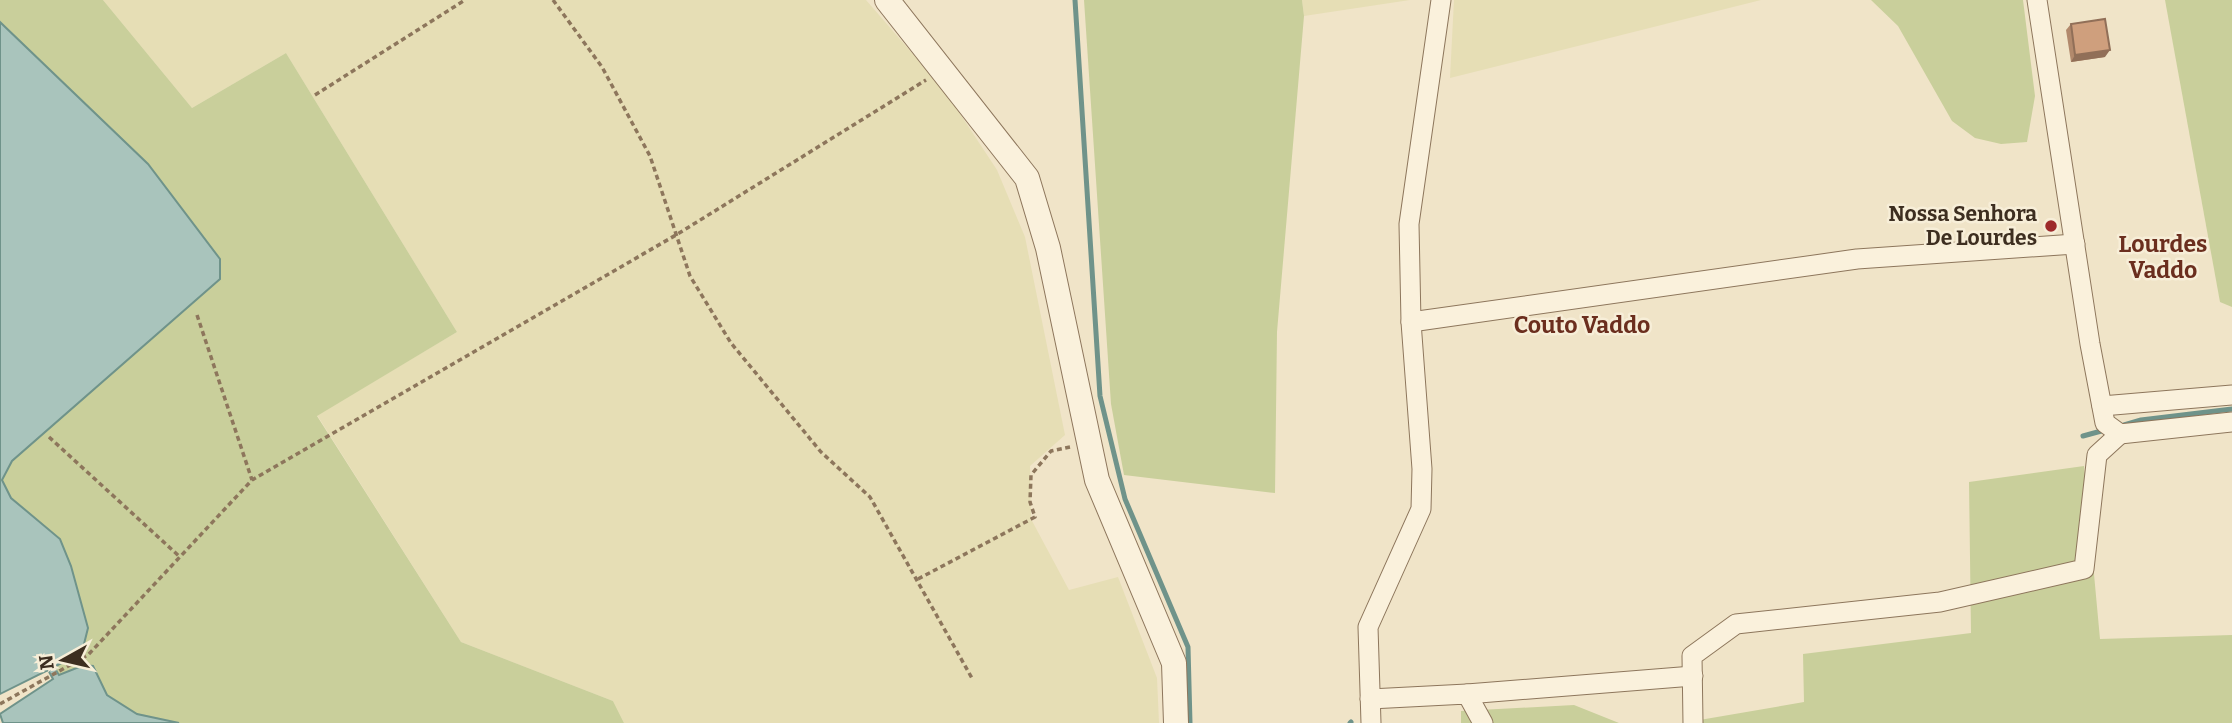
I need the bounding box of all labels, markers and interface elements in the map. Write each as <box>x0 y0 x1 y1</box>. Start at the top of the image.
place label: Nossa Senhora De Lourdes <box>1889 201 2037 251</box>
marker: Nossa Senhora De Lourdes <box>2043 218 2059 234</box>
district label: Lourdes Vaddo <box>2119 230 2207 284</box>
district label: Couto Vaddo <box>1514 311 1650 339</box>
north arrow <box>28 625 98 695</box>
text: N <box>34 653 59 671</box>

